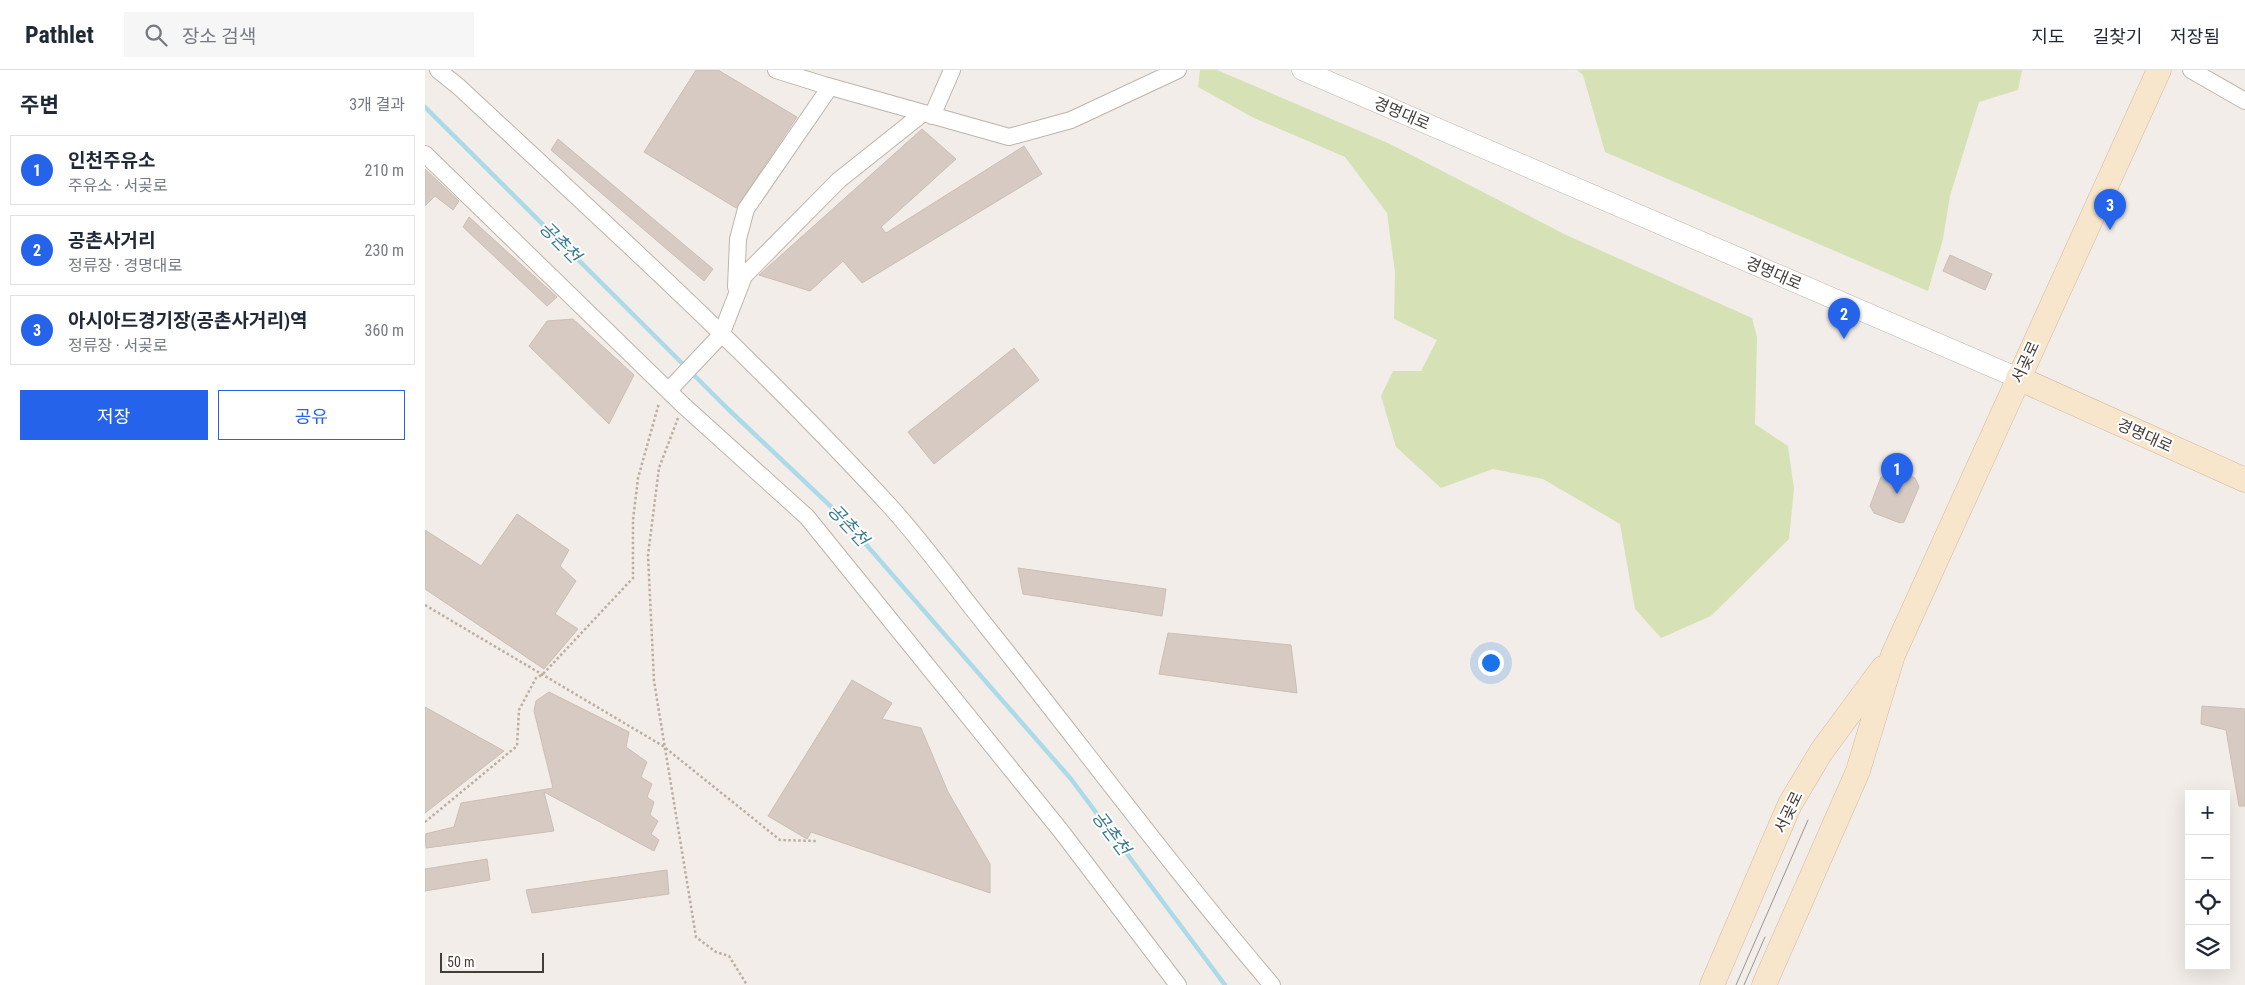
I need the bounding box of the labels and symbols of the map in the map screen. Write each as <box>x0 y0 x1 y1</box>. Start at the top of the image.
street label: 경명대로 <box>1371 93 1433 134</box>
pin: 3 <box>2094 189 2126 230</box>
water label: 공촌천 <box>535 217 587 268</box>
street label: 경명대로 <box>1743 253 1805 294</box>
pin: 2 <box>1828 298 1860 339</box>
street label: 서곶로 <box>2008 338 2044 386</box>
street label: 경명대로 <box>2114 415 2176 456</box>
pin: 1 <box>1881 453 1913 494</box>
water label: 공촌천 <box>824 499 875 552</box>
your location <box>1478 650 1504 676</box>
street label: 서곶로 <box>1770 788 1807 836</box>
water label: 공촌천 <box>1088 807 1136 861</box>
scale bar <box>440 950 544 973</box>

